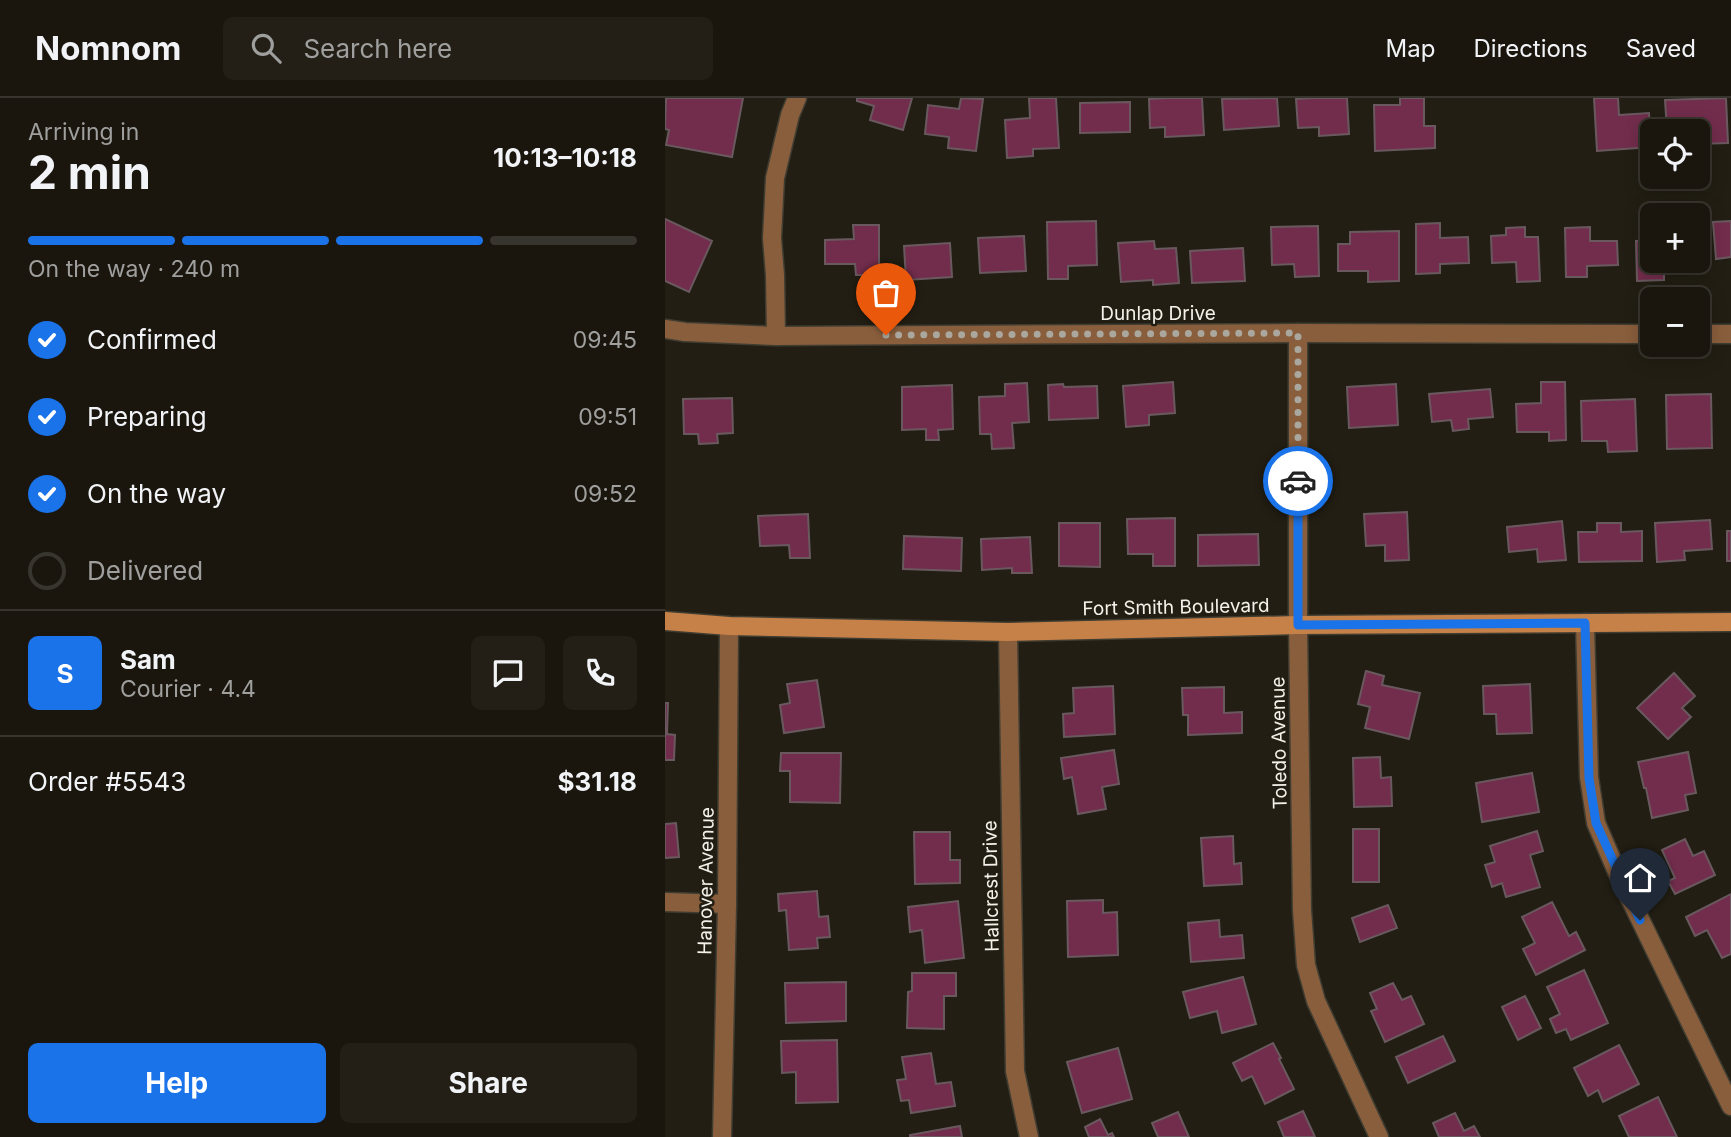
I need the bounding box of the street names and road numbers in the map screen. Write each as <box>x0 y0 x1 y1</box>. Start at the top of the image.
street label: Dunlap Drive <box>1100 302 1216 325</box>
street label: Fort Smith Boulevard <box>1082 594 1270 620</box>
street label: Toledo Avenue <box>1266 676 1292 810</box>
street label: Hanover Avenue <box>693 807 719 955</box>
street label: Hallcrest Drive <box>978 820 1004 952</box>

